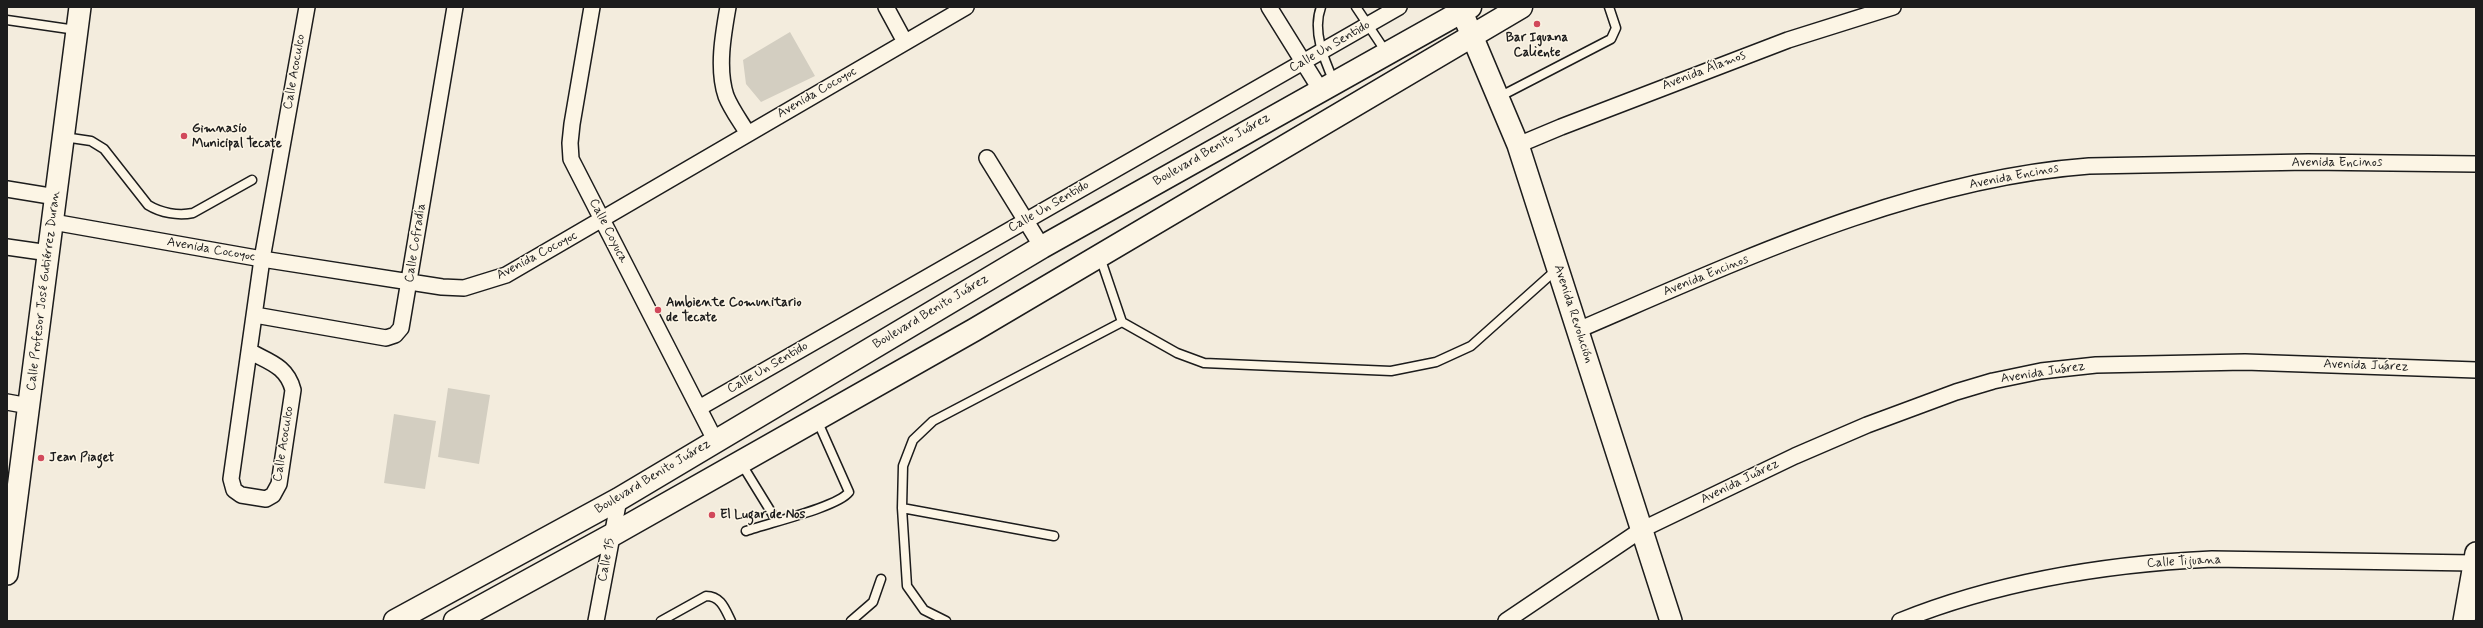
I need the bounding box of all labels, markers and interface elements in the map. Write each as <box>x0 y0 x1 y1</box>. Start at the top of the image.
street label: Calle Un Sentido <box>1287 18 1373 76</box>
marker: Bar Iguana Caliente <box>1532 19 1542 29</box>
place label: Bar Iguana Caliente <box>1506 30 1568 61</box>
street label: Calle Acoculco <box>281 33 309 111</box>
street label: Avenida Álamos <box>1660 48 1748 94</box>
street label: Avenida Cocoyoc <box>774 64 860 122</box>
street label: Boulevard Benito Juárez <box>1151 110 1273 190</box>
place label: Gimnasio Municipal Tecate <box>192 121 282 152</box>
marker: Gimnasio Municipal Tecate <box>179 131 189 141</box>
street label: Avenida Encinos <box>2292 155 2382 171</box>
street label: Avenida Encinos <box>1968 161 2060 193</box>
street label: Calle Un Sentido <box>1006 178 1092 236</box>
street label: Calle Profesor José Gutiérrez Duran <box>24 190 64 392</box>
street label: Calle Coyuca <box>585 196 631 266</box>
street label: Calle Cofradía <box>402 202 430 284</box>
street label: Avenida Cocoyoc <box>494 228 580 284</box>
street label: Avenida Cocoyoc <box>166 235 256 265</box>
street label: Avenida Encinos <box>1661 252 1751 300</box>
street label: Avenida Revolución <box>1550 263 1596 365</box>
street label: Boulevard Benito Juárez <box>870 271 992 353</box>
place label: Ambiente Comunitario de Tecate <box>666 295 801 326</box>
marker: Ambiente Comunitario de Tecate <box>653 305 663 315</box>
street label: Calle Un Sentido <box>725 339 811 397</box>
street label: Avenida Juárez <box>2323 357 2409 375</box>
street label: Avenida Juárez <box>2000 359 2086 387</box>
street label: Calle Acoculco <box>270 405 298 483</box>
street label: Boulevard Benito Juárez <box>592 436 714 518</box>
place label: Jean Piaget <box>49 450 114 466</box>
marker: Jean Piaget <box>36 453 46 463</box>
street label: Avenida Juárez <box>1698 456 1782 508</box>
place label: El Lugar de Nos <box>720 507 805 523</box>
marker: El Lugar de Nos <box>707 510 717 520</box>
street label: Calle 15 <box>595 537 619 583</box>
street label: Calle Tijuana <box>2146 552 2222 572</box>

